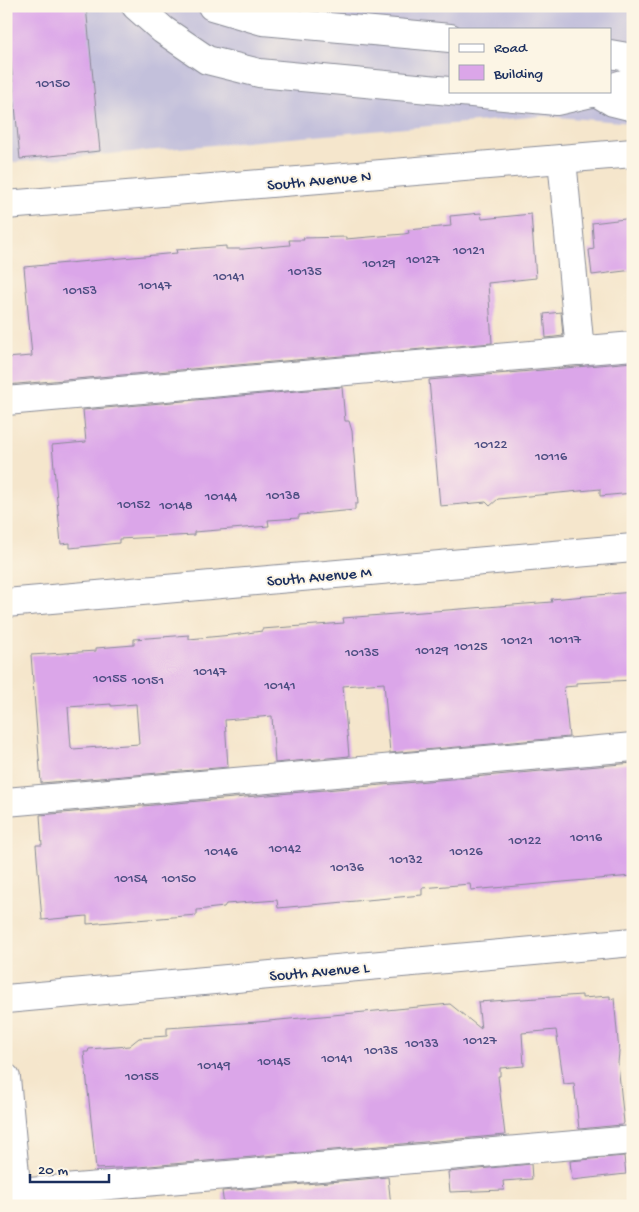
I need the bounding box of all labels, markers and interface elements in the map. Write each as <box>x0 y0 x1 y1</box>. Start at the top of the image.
legend <box>449 28 612 92</box>
text: Road <box>494 40 528 58</box>
text: Building <box>493 66 543 84</box>
house number: 10150 <box>35 76 70 93</box>
street label: South Avenue N <box>266 168 372 197</box>
house number: 10121 <box>452 243 485 260</box>
house number: 10127 <box>405 252 440 269</box>
house number: 10129 <box>361 256 396 273</box>
house number: 10135 <box>287 264 322 281</box>
house number: 10141 <box>212 269 245 286</box>
house number: 10147 <box>137 278 172 295</box>
house number: 10153 <box>62 283 97 300</box>
house number: 10122 <box>474 437 508 454</box>
house number: 10116 <box>534 449 568 466</box>
house number: 10138 <box>265 488 300 505</box>
house number: 10144 <box>204 489 238 506</box>
house number: 10152 <box>116 497 151 514</box>
house number: 10148 <box>158 498 193 515</box>
street label: South Avenue M <box>266 564 373 593</box>
house number: 10117 <box>548 632 582 649</box>
house number: 10121 <box>500 633 533 650</box>
house number: 10125 <box>453 639 488 656</box>
house number: 10129 <box>414 643 449 660</box>
house number: 10135 <box>344 645 379 662</box>
house number: 10147 <box>192 664 227 681</box>
house number: 10155 <box>92 671 127 688</box>
house number: 10151 <box>131 673 164 690</box>
house number: 10141 <box>263 678 296 695</box>
house number: 10116 <box>569 830 603 847</box>
house number: 10122 <box>508 833 542 850</box>
house number: 10142 <box>268 841 302 858</box>
house number: 10146 <box>204 844 238 861</box>
house number: 10126 <box>448 844 484 861</box>
house number: 10132 <box>388 852 423 869</box>
house number: 10136 <box>329 860 365 877</box>
house number: 10154 <box>113 871 148 888</box>
house number: 10150 <box>161 871 196 888</box>
street label: South Avenue L <box>269 960 371 987</box>
house number: 10127 <box>462 1033 497 1050</box>
house number: 10133 <box>404 1036 439 1053</box>
house number: 10135 <box>363 1043 398 1060</box>
house number: 10141 <box>320 1051 353 1068</box>
house number: 10145 <box>256 1054 291 1071</box>
house number: 10149 <box>197 1058 230 1075</box>
house number: 10155 <box>124 1069 159 1086</box>
scale bar <box>30 1152 109 1184</box>
text: 20 m <box>38 1162 68 1180</box>

